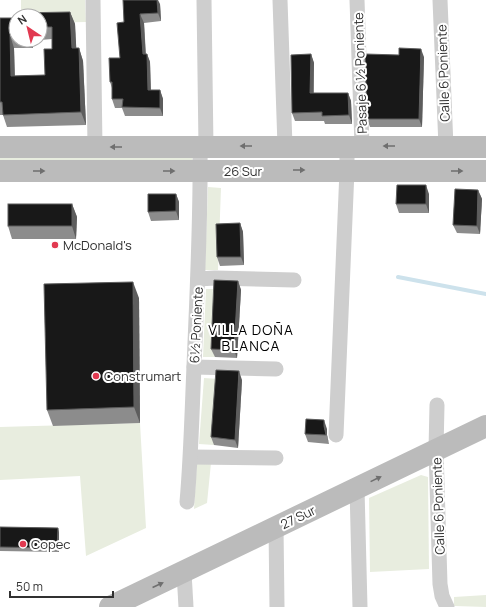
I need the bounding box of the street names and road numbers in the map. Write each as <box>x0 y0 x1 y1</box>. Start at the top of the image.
street label: Pasaje 6 ½ Poniente <box>349 12 371 134</box>
street label: Calle 6 Poniente <box>432 24 454 122</box>
street label: 26 Sur <box>224 162 263 180</box>
street label: 6½ Poniente <box>185 286 207 364</box>
street label: Calle 6 Poniente <box>427 457 449 555</box>
street label: 27 Sur <box>277 501 319 533</box>

